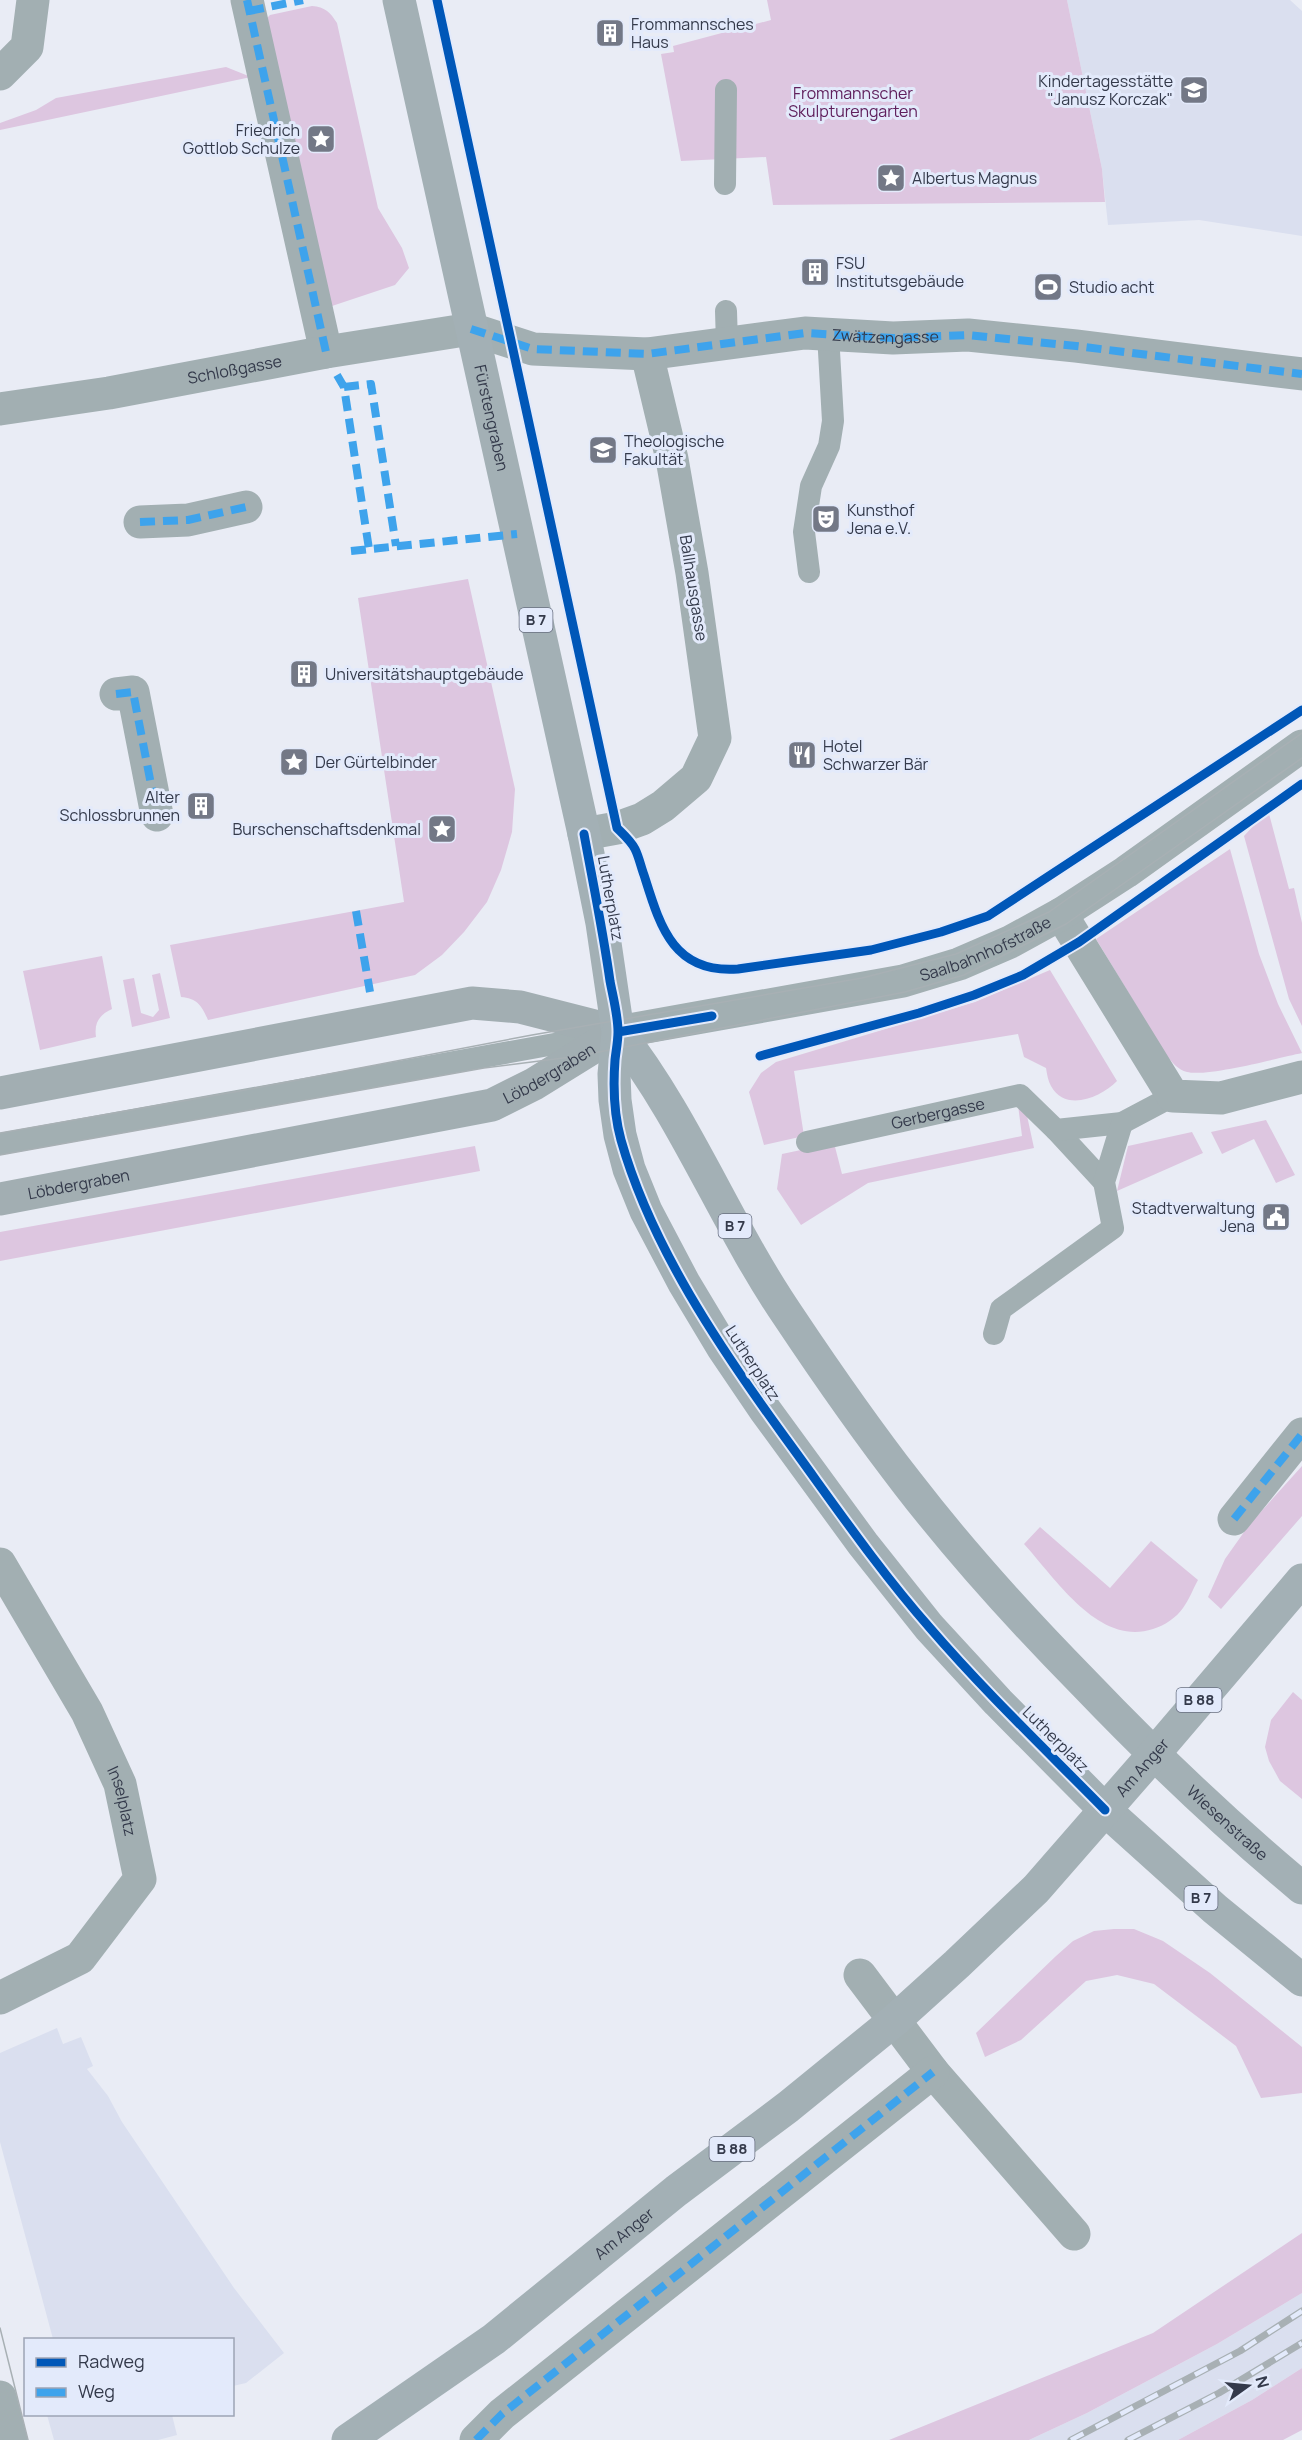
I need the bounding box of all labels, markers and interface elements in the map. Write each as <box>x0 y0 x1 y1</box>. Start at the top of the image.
place label: Frommannsches Haus <box>631 13 754 53</box>
building icon: Frommannsches Haus <box>594 17 626 49</box>
place label: Kindertagesstätte "Janusz Korczak" <box>1038 70 1173 110</box>
school or university icon: Kindertagesstätte "Janusz Korczak" <box>1178 74 1210 106</box>
park label: Frommannscher Skulpturengarten <box>788 82 918 122</box>
place label: Friedrich Gottlob Schulze <box>183 119 300 159</box>
place icon: Friedrich Gottlob Schulze <box>305 123 337 155</box>
place icon: Albertus Magnus <box>875 162 907 194</box>
place label: Albertus Magnus <box>912 167 1037 189</box>
place label: FSU Institutsgebäude <box>836 252 964 292</box>
building icon: FSU Institutsgebäude <box>799 256 831 288</box>
sports icon: Studio acht <box>1032 271 1064 303</box>
place label: Studio acht <box>1069 276 1154 298</box>
street label: Zwätzengasse <box>831 324 939 349</box>
street label: Schloßgasse <box>186 350 284 389</box>
street label: Fürstengraben <box>469 363 514 473</box>
place label: Theologische Fakultät <box>624 430 724 470</box>
school or university icon: Theologische Fakultät <box>587 434 619 466</box>
place label: Kunsthof Jena e.V. <box>847 499 915 539</box>
theatre icon: Kunsthof Jena e.V. <box>810 503 842 535</box>
street label: Ballhausgasse <box>675 533 713 643</box>
road number: B 7 <box>520 608 552 632</box>
building icon: Universitätshauptgebäude <box>288 658 320 690</box>
place label: Universitätshauptgebäude <box>325 663 524 685</box>
place label: Hotel Schwarzer Bär <box>823 735 929 775</box>
restaurant icon: Hotel Schwarzer Bär <box>786 739 818 771</box>
place icon: Der Gürtelbinder <box>278 746 310 778</box>
place label: Der Gürtelbinder <box>315 751 437 773</box>
place label: Alter Schlossbrunnen <box>60 786 180 826</box>
building icon: Alter Schlossbrunnen <box>185 790 217 822</box>
place icon: Burschenschaftsdenkmal <box>426 813 458 845</box>
place label: Burschenschaftsdenkmal <box>233 818 421 840</box>
street label: Lutherplatz <box>593 854 629 942</box>
street label: Saalbahnhofstraße <box>917 911 1055 986</box>
street label: Löbdergraben <box>499 1038 599 1109</box>
street label: Gerbergasse <box>889 1092 987 1134</box>
street label: Löbdergraben <box>26 1163 131 1204</box>
place label: Stadtverwaltung Jena <box>1132 1197 1255 1237</box>
public building icon: Stadtverwaltung Jena <box>1260 1201 1292 1233</box>
road number: B 7 <box>718 1214 752 1238</box>
street label: Lutherplatz <box>720 1321 786 1405</box>
road number: B 88 <box>1176 1688 1222 1712</box>
street label: Lutherplatz <box>1018 1701 1094 1777</box>
street label: Am Anger <box>1111 1733 1174 1801</box>
street label: Inselplatz <box>102 1762 142 1838</box>
street label: Wiesenstraße <box>1182 1780 1273 1865</box>
road number: B 7 <box>1184 1886 1218 1910</box>
road number: B 88 <box>710 2137 754 2161</box>
street label: Am Anger <box>589 2202 659 2264</box>
legend <box>24 2338 234 2416</box>
text: Radweg <box>78 2349 145 2373</box>
north arrow <box>1218 2356 1278 2416</box>
text: N <box>1250 2374 1275 2391</box>
text: Weg <box>78 2379 115 2403</box>

